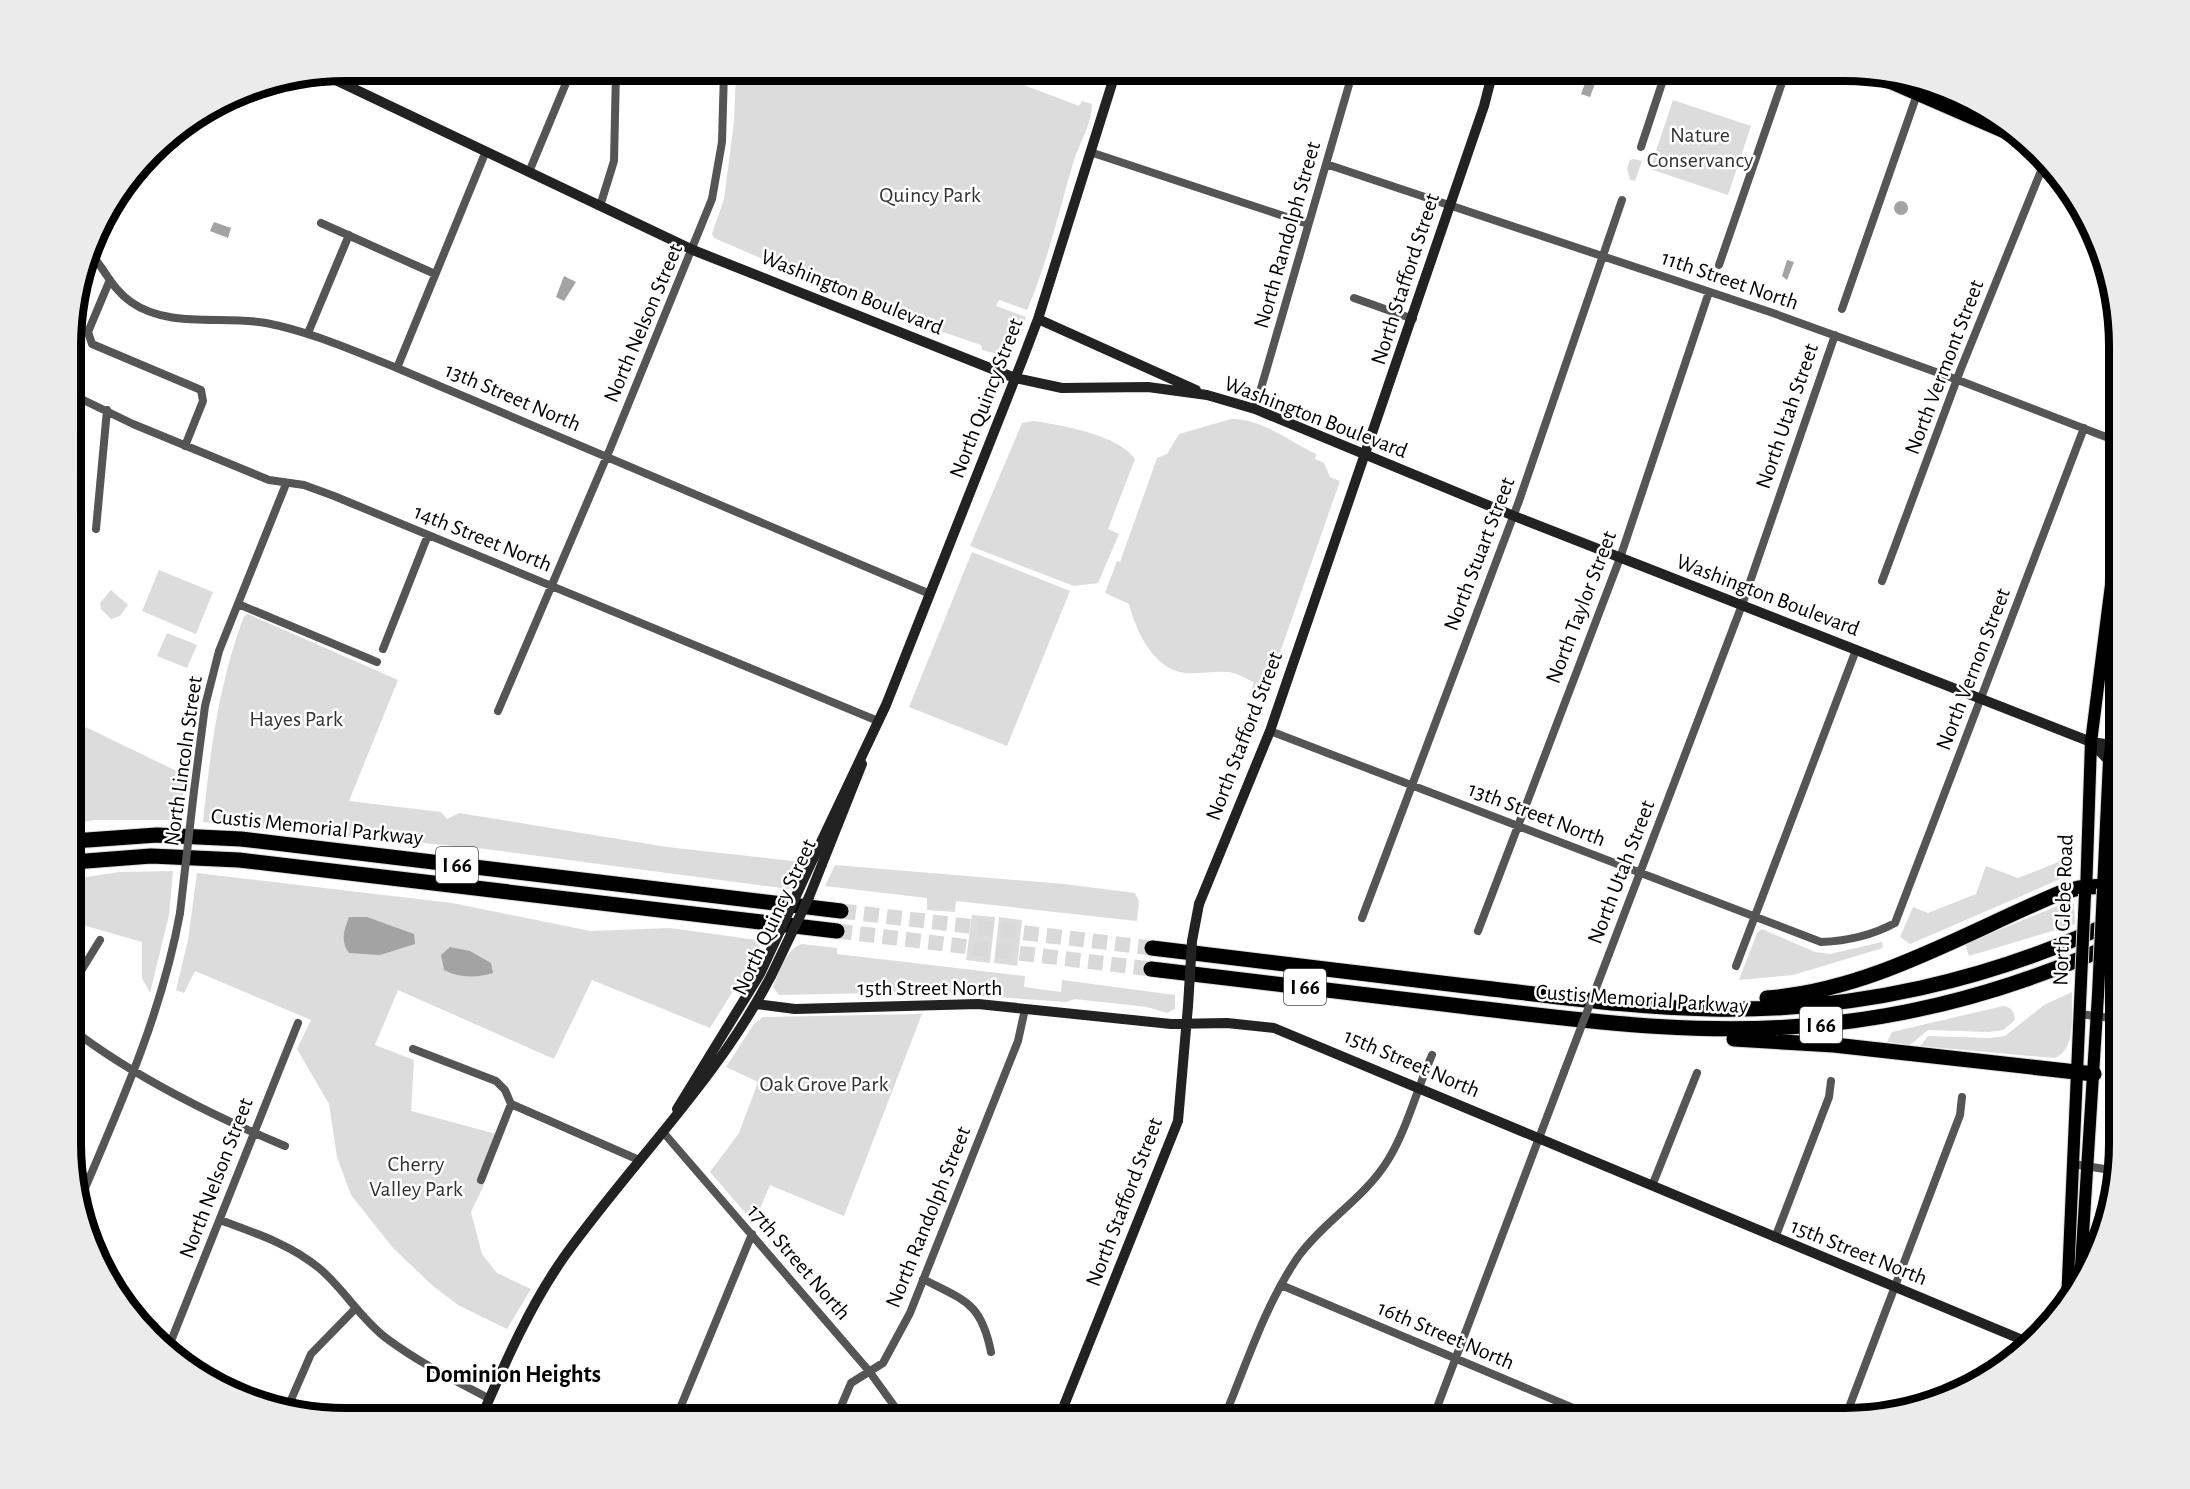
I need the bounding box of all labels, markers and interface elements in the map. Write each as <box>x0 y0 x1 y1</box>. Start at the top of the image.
park label: Nature Conservancy <box>1647 124 1754 171</box>
street label: North Randolph Street <box>1250 139 1324 331</box>
park label: Quincy Park <box>879 184 981 206</box>
street label: North Stafford Street <box>1367 190 1443 368</box>
street label: North Nelson Street <box>600 240 686 406</box>
street label: Washington Boulevard <box>758 245 946 339</box>
street label: 11th Street North <box>1659 246 1801 314</box>
street label: North Vermont Street <box>1901 277 1987 457</box>
street label: North Quincy Street <box>945 315 1027 481</box>
street label: North Utah Street <box>1752 340 1822 492</box>
street label: 13th Street North <box>442 359 584 435</box>
street label: Washington Boulevard <box>1221 372 1411 462</box>
street label: North Stuart Street <box>1440 474 1518 634</box>
street label: 14th Street North <box>411 500 555 576</box>
street label: North Taylor Street <box>1542 528 1620 686</box>
street label: Washington Boulevard <box>1673 550 1863 640</box>
street label: North Vernon Street <box>1932 585 2014 753</box>
street label: North Stafford Street <box>1202 648 1286 824</box>
street label: North Lincoln Street <box>160 674 206 848</box>
park label: Hayes Park <box>249 708 343 730</box>
street label: 13th Street North <box>1465 778 1609 850</box>
street label: North Utah Street <box>1583 797 1659 947</box>
street label: Custis Memorial Parkway <box>210 805 425 849</box>
street label: North Glebe Road <box>2049 834 2077 986</box>
street label: North Quincy Street <box>728 835 820 999</box>
road number: I 66 <box>436 847 478 883</box>
road number: I 66 <box>1284 969 1326 1005</box>
street label: 15th Street North <box>857 977 1003 999</box>
street label: Custis Memorial Parkway <box>1535 981 1750 1017</box>
road number: I 66 <box>1800 1007 1842 1043</box>
street label: 15th Street North <box>1341 1025 1483 1101</box>
park label: Oak Grove Park <box>760 1073 888 1095</box>
street label: North Nelson Street <box>175 1095 257 1261</box>
street label: North Stafford Street <box>1082 1114 1166 1290</box>
street label: North Randolph Street <box>882 1123 974 1311</box>
park label: Cherry Valley Park <box>369 1153 463 1200</box>
street label: 17th Street North <box>743 1200 855 1324</box>
street label: 15th Street North <box>1788 1215 1930 1289</box>
street label: 16th Street North <box>1374 1296 1518 1374</box>
district label: Dominion Heights <box>425 1363 601 1387</box>

